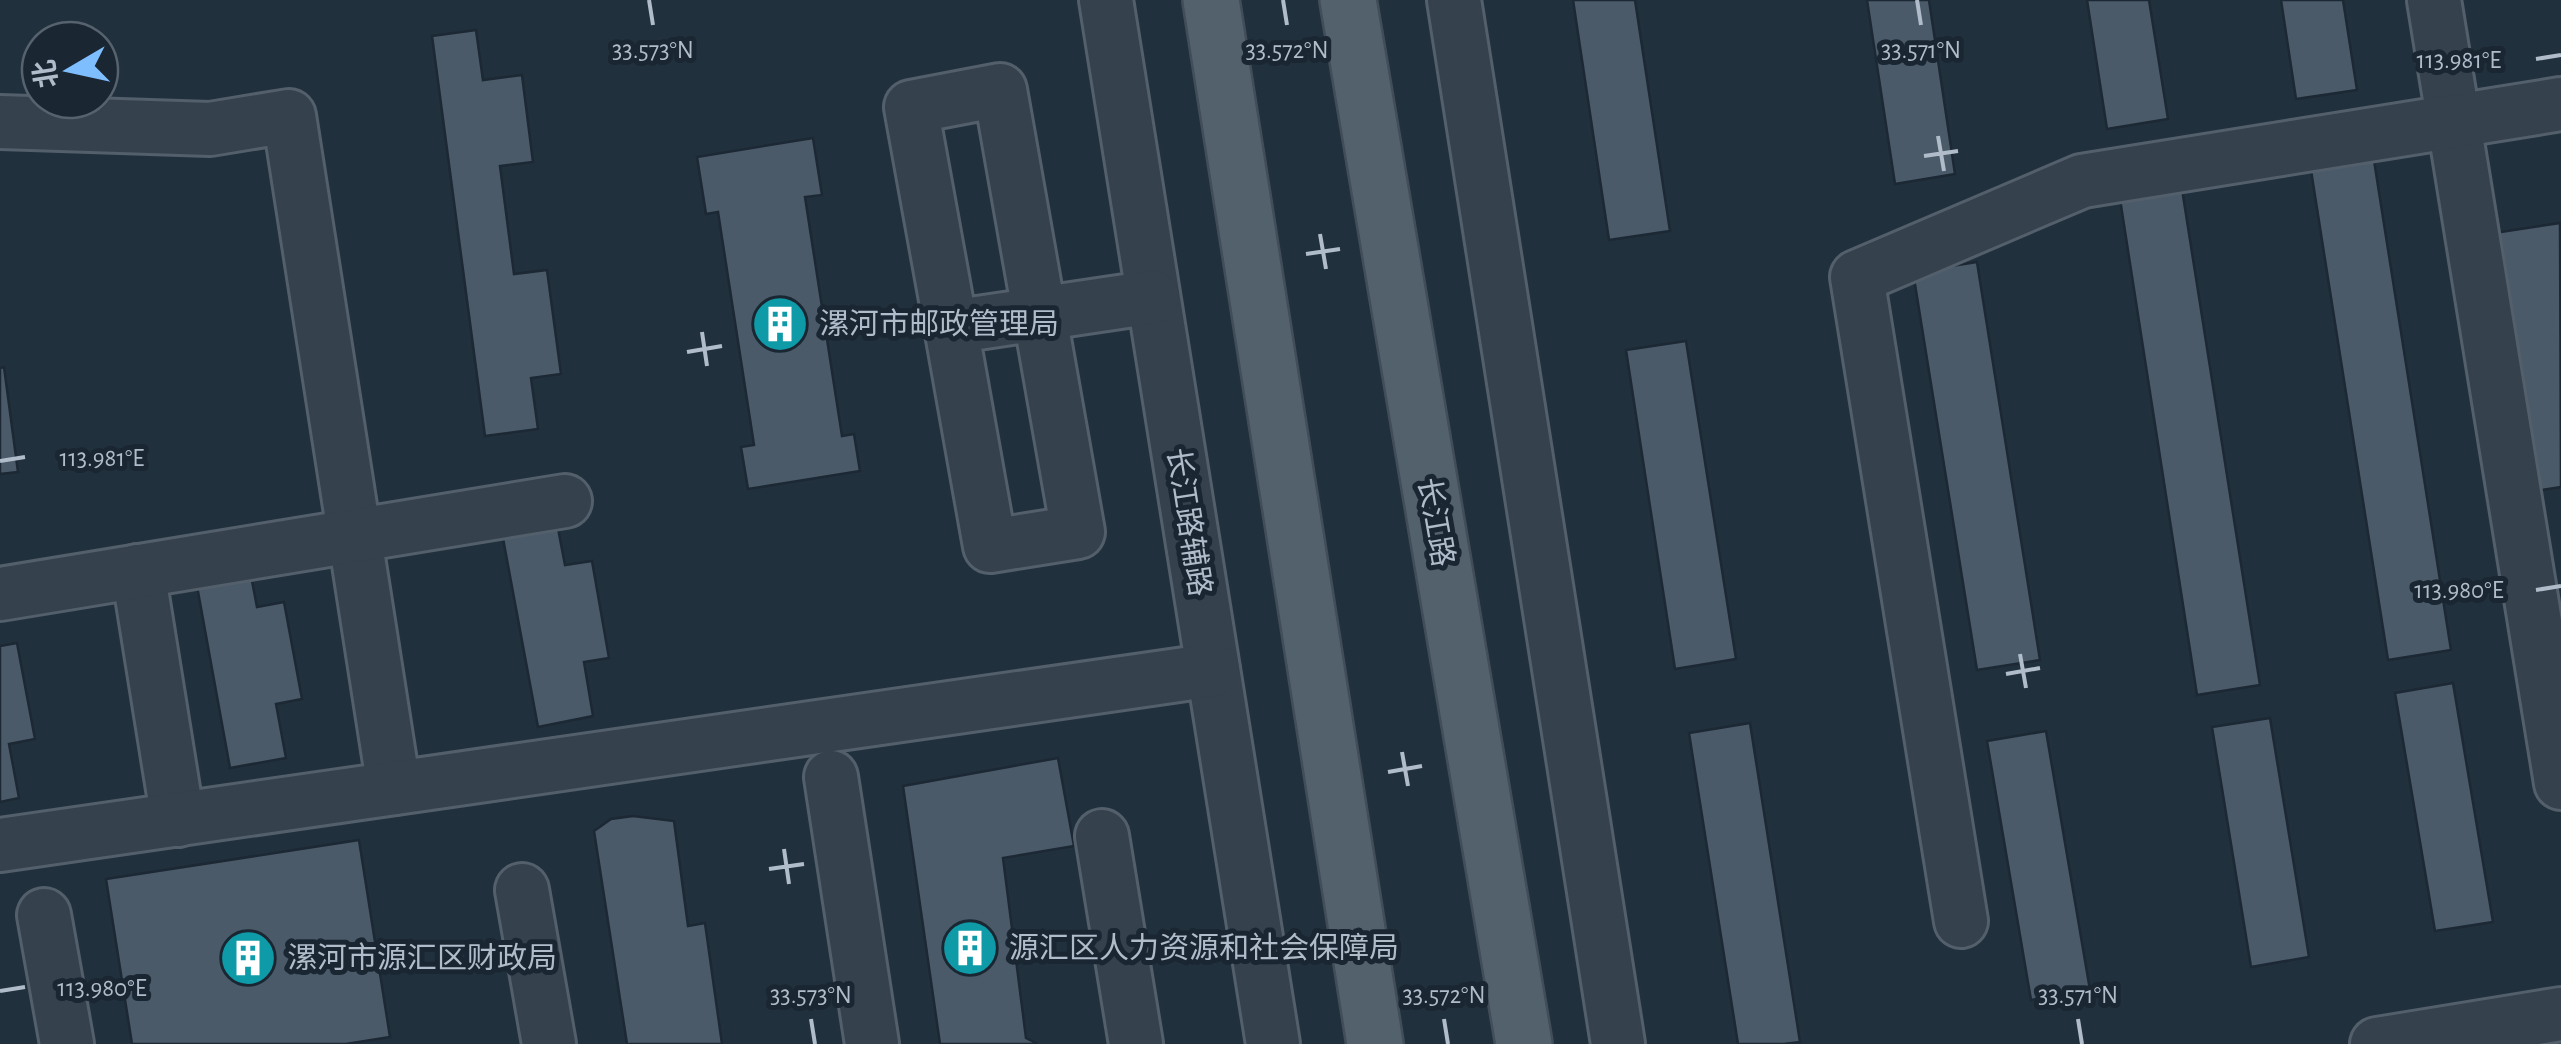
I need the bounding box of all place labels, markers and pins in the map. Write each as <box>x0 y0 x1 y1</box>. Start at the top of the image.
building icon: 漯河市邮政管理局 <box>750 294 810 354</box>
place label: 漯河市邮政管理局 <box>819 308 1059 340</box>
building icon: 源汇区人力资源和社会保障局 <box>940 918 1000 978</box>
building icon: 漯河市源汇区财政局 <box>218 928 278 988</box>
place label: 源汇区人力资源和社会保障局 <box>1009 932 1399 964</box>
place label: 漯河市源汇区财政局 <box>287 942 557 974</box>

